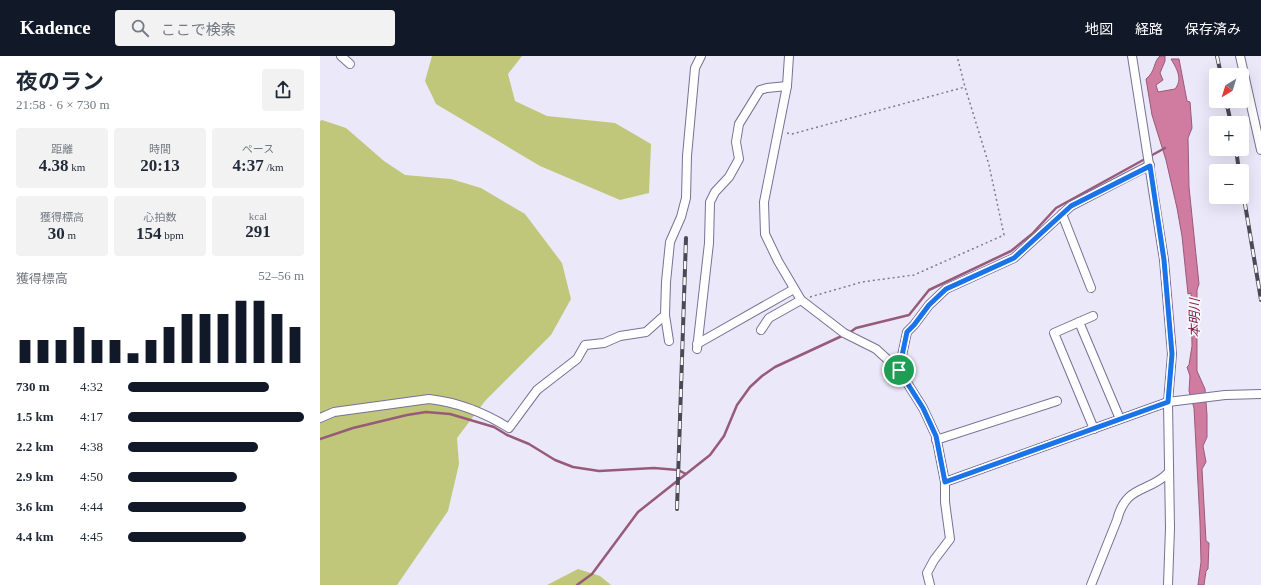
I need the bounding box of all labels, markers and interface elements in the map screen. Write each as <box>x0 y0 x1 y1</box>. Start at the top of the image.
search box <box>115 10 395 46</box>
text: Kadence <box>20 17 91 38</box>
icon: search <box>129 17 151 39</box>
text: ここで検索 <box>161 22 236 38</box>
text: 地図 <box>1085 22 1113 37</box>
text: 経路 <box>1135 22 1163 37</box>
text: 保存済み <box>1185 22 1241 37</box>
north arrow <box>1209 68 1249 108</box>
map controls <box>1209 68 1249 204</box>
text: 夜のラン <box>16 69 104 94</box>
button: share <box>262 69 304 111</box>
text: 21:58 · 6 × 730 m <box>16 97 110 112</box>
button: + <box>1209 116 1249 156</box>
text: 距離 <box>51 143 73 155</box>
text: 時間 <box>149 143 171 155</box>
text: ペース <box>242 143 274 155</box>
text: 4.38 <box>39 156 68 175</box>
text: 20:13 <box>140 156 180 175</box>
text: 4:37 <box>232 156 264 175</box>
text: km <box>68 161 85 173</box>
text: /km <box>264 161 284 173</box>
button: − <box>1209 164 1249 204</box>
text: kcal <box>249 210 267 222</box>
text: 獲得標高 <box>40 211 84 223</box>
text: 心拍数 <box>144 211 177 223</box>
text: 291 <box>245 222 271 241</box>
text: 30 <box>48 224 65 243</box>
text: 154 <box>136 224 162 243</box>
text: m <box>65 229 76 241</box>
text: bpm <box>162 229 184 241</box>
text: 52–56 m <box>258 268 304 283</box>
text: 獲得標高 <box>16 271 68 286</box>
water label: 本明川 <box>1187 297 1202 338</box>
pin <box>882 353 916 387</box>
icon: arrive <box>888 359 910 381</box>
text: 730 m <box>16 379 50 394</box>
text: 4:32 <box>80 379 103 394</box>
text: 1.5 km <box>16 409 54 424</box>
text: 4:17 <box>80 409 103 424</box>
text: 2.2 km <box>16 439 54 454</box>
text: 4:38 <box>80 439 103 454</box>
text: 2.9 km <box>16 469 54 484</box>
text: 4:50 <box>80 469 103 484</box>
text: 3.6 km <box>16 499 54 514</box>
text: 4:44 <box>80 499 103 514</box>
text: 4.4 km <box>16 529 54 544</box>
text: 4:45 <box>80 529 103 544</box>

